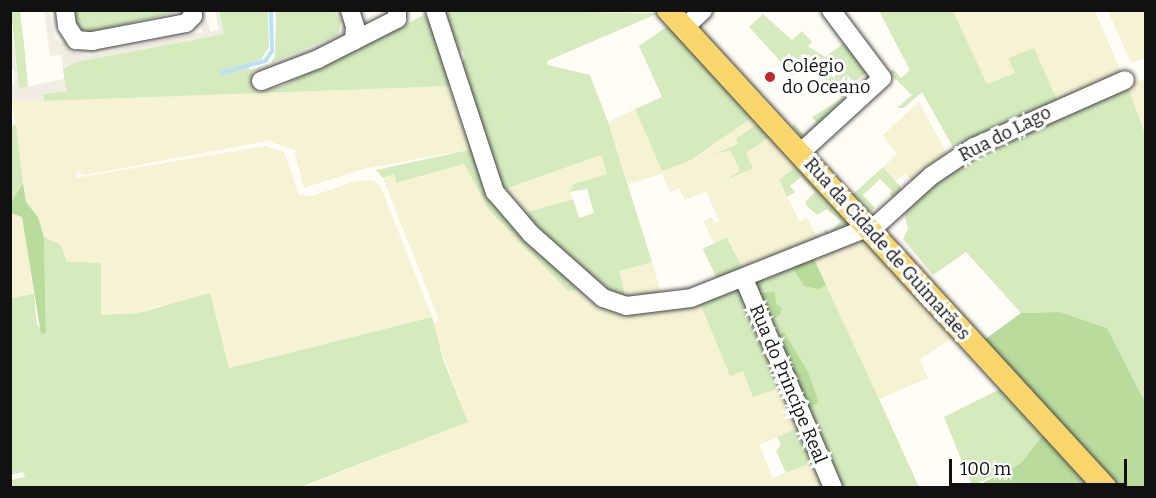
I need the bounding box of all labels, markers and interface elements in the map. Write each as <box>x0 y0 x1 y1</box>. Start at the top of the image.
place label: Colégio do Oceano <box>782 56 870 98</box>
marker: Colégio do Oceano <box>763 70 777 84</box>
street label: Rua do Lago <box>955 102 1055 166</box>
street label: Rua da Cidade de Guimarães <box>800 154 974 344</box>
street label: Rua do Princípe Real <box>745 301 831 467</box>
scale bar <box>952 447 1130 485</box>
text: 100 m <box>960 458 1011 480</box>

